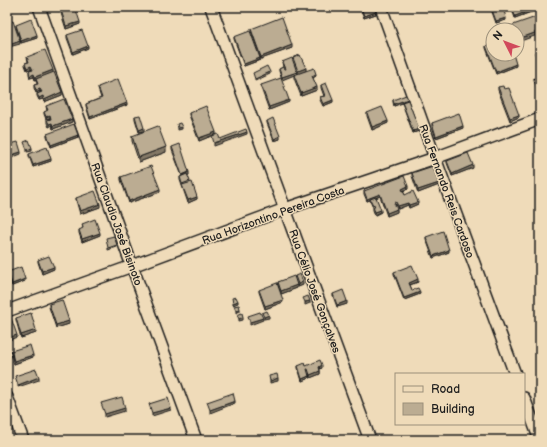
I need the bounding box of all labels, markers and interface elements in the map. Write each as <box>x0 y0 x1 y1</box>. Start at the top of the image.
north arrow <box>485 22 525 62</box>
text: N <box>490 28 506 43</box>
street label: Rua Fernando Reis Cardoso <box>416 123 477 260</box>
street label: Rua Claudio José Bisinoto <box>88 161 145 287</box>
street label: Rua Horizontino Pereira Costa <box>200 184 346 247</box>
street label: Rua Célio José Gonçalves <box>286 228 343 355</box>
legend <box>395 373 525 425</box>
text: Road <box>431 382 460 397</box>
text: Building <box>431 402 475 417</box>

